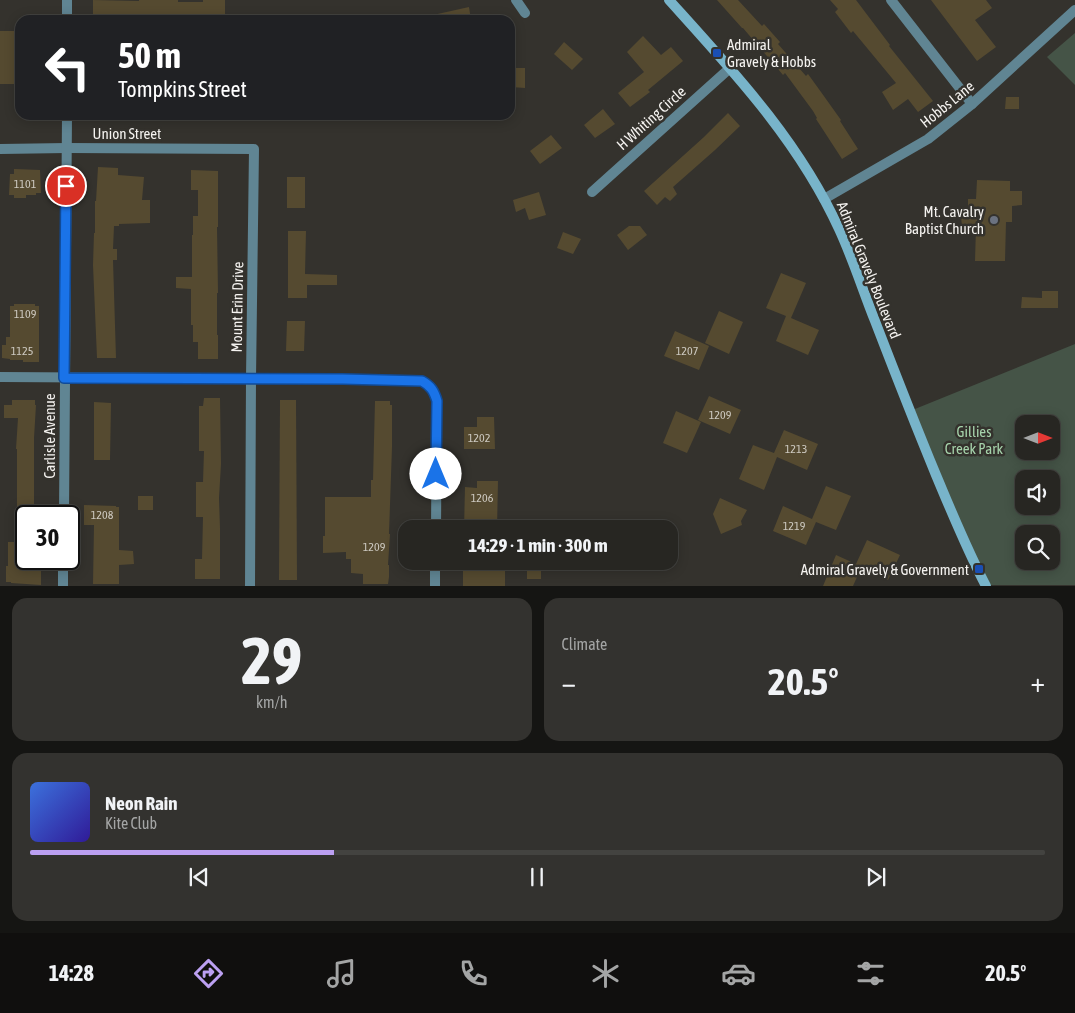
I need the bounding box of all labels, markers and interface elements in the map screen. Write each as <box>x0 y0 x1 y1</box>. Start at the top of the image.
icon: left <box>35 35 100 100</box>
text: 50 m <box>118 35 181 75</box>
place label: Admiral Gravely & Hobbs <box>727 36 816 70</box>
marker: Admiral Gravely & Hobbs <box>711 47 723 59</box>
text: Tompkins Street <box>118 76 247 102</box>
street label: Hobbs Lane <box>917 77 977 131</box>
street label: H Whiting Circle <box>613 83 689 153</box>
street label: Union Street <box>93 125 161 142</box>
pin <box>45 165 87 207</box>
icon: arrive <box>52 172 80 200</box>
house number: 1101 <box>14 177 37 191</box>
street label: Admiral Gravely Boulevard <box>834 199 904 341</box>
place label: Mt. Cavalry Baptist Church <box>905 203 984 237</box>
marker: Mt. Cavalry Baptist Church <box>988 214 1000 226</box>
street label: Mount Erin Drive <box>228 261 246 353</box>
house number: 1109 <box>14 307 37 321</box>
house number: 1125 <box>11 344 33 358</box>
house number: 1207 <box>676 344 699 358</box>
street label: Carlisle Avenue <box>41 393 58 479</box>
house number: 1209 <box>709 408 732 422</box>
north arrow <box>1015 415 1060 460</box>
map controls <box>1015 415 1060 570</box>
park label: Gillies Creek Park <box>945 423 1004 457</box>
house number: 1202 <box>468 431 490 445</box>
house number: 1213 <box>785 442 807 456</box>
position arrow <box>409 447 461 499</box>
button: sound <box>1015 470 1060 515</box>
house number: 1206 <box>471 491 494 505</box>
speed limit sign: 30 <box>15 505 80 570</box>
house number: 1208 <box>91 508 114 522</box>
house number: 1219 <box>783 519 806 533</box>
button: search <box>1015 525 1060 570</box>
text: 14:29 · 1 min · 300 m <box>468 534 608 556</box>
house number: 1209 <box>363 540 386 554</box>
place label: Admiral Gravely & Government <box>801 561 969 578</box>
marker: Admiral Gravely & Government <box>973 563 985 575</box>
text: 29 <box>241 623 302 698</box>
text: Climate <box>562 635 607 653</box>
text: 20.5° <box>768 660 839 703</box>
text: − <box>562 666 576 698</box>
text: + <box>1030 666 1045 698</box>
text: km/h <box>256 693 288 711</box>
text: Neon Rain <box>105 792 177 814</box>
text: Kite Club <box>105 814 157 832</box>
icon: previous <box>185 863 213 891</box>
icon: pause <box>523 863 551 891</box>
icon: next <box>862 863 890 891</box>
icon: directions <box>191 956 226 991</box>
icon: music <box>324 956 359 991</box>
icon: phone <box>456 956 491 991</box>
icon: climate <box>588 956 623 991</box>
icon: car <box>721 956 756 991</box>
icon: filters <box>853 956 888 991</box>
text: 14:28 <box>49 960 94 986</box>
text: 20.5° <box>985 960 1026 986</box>

